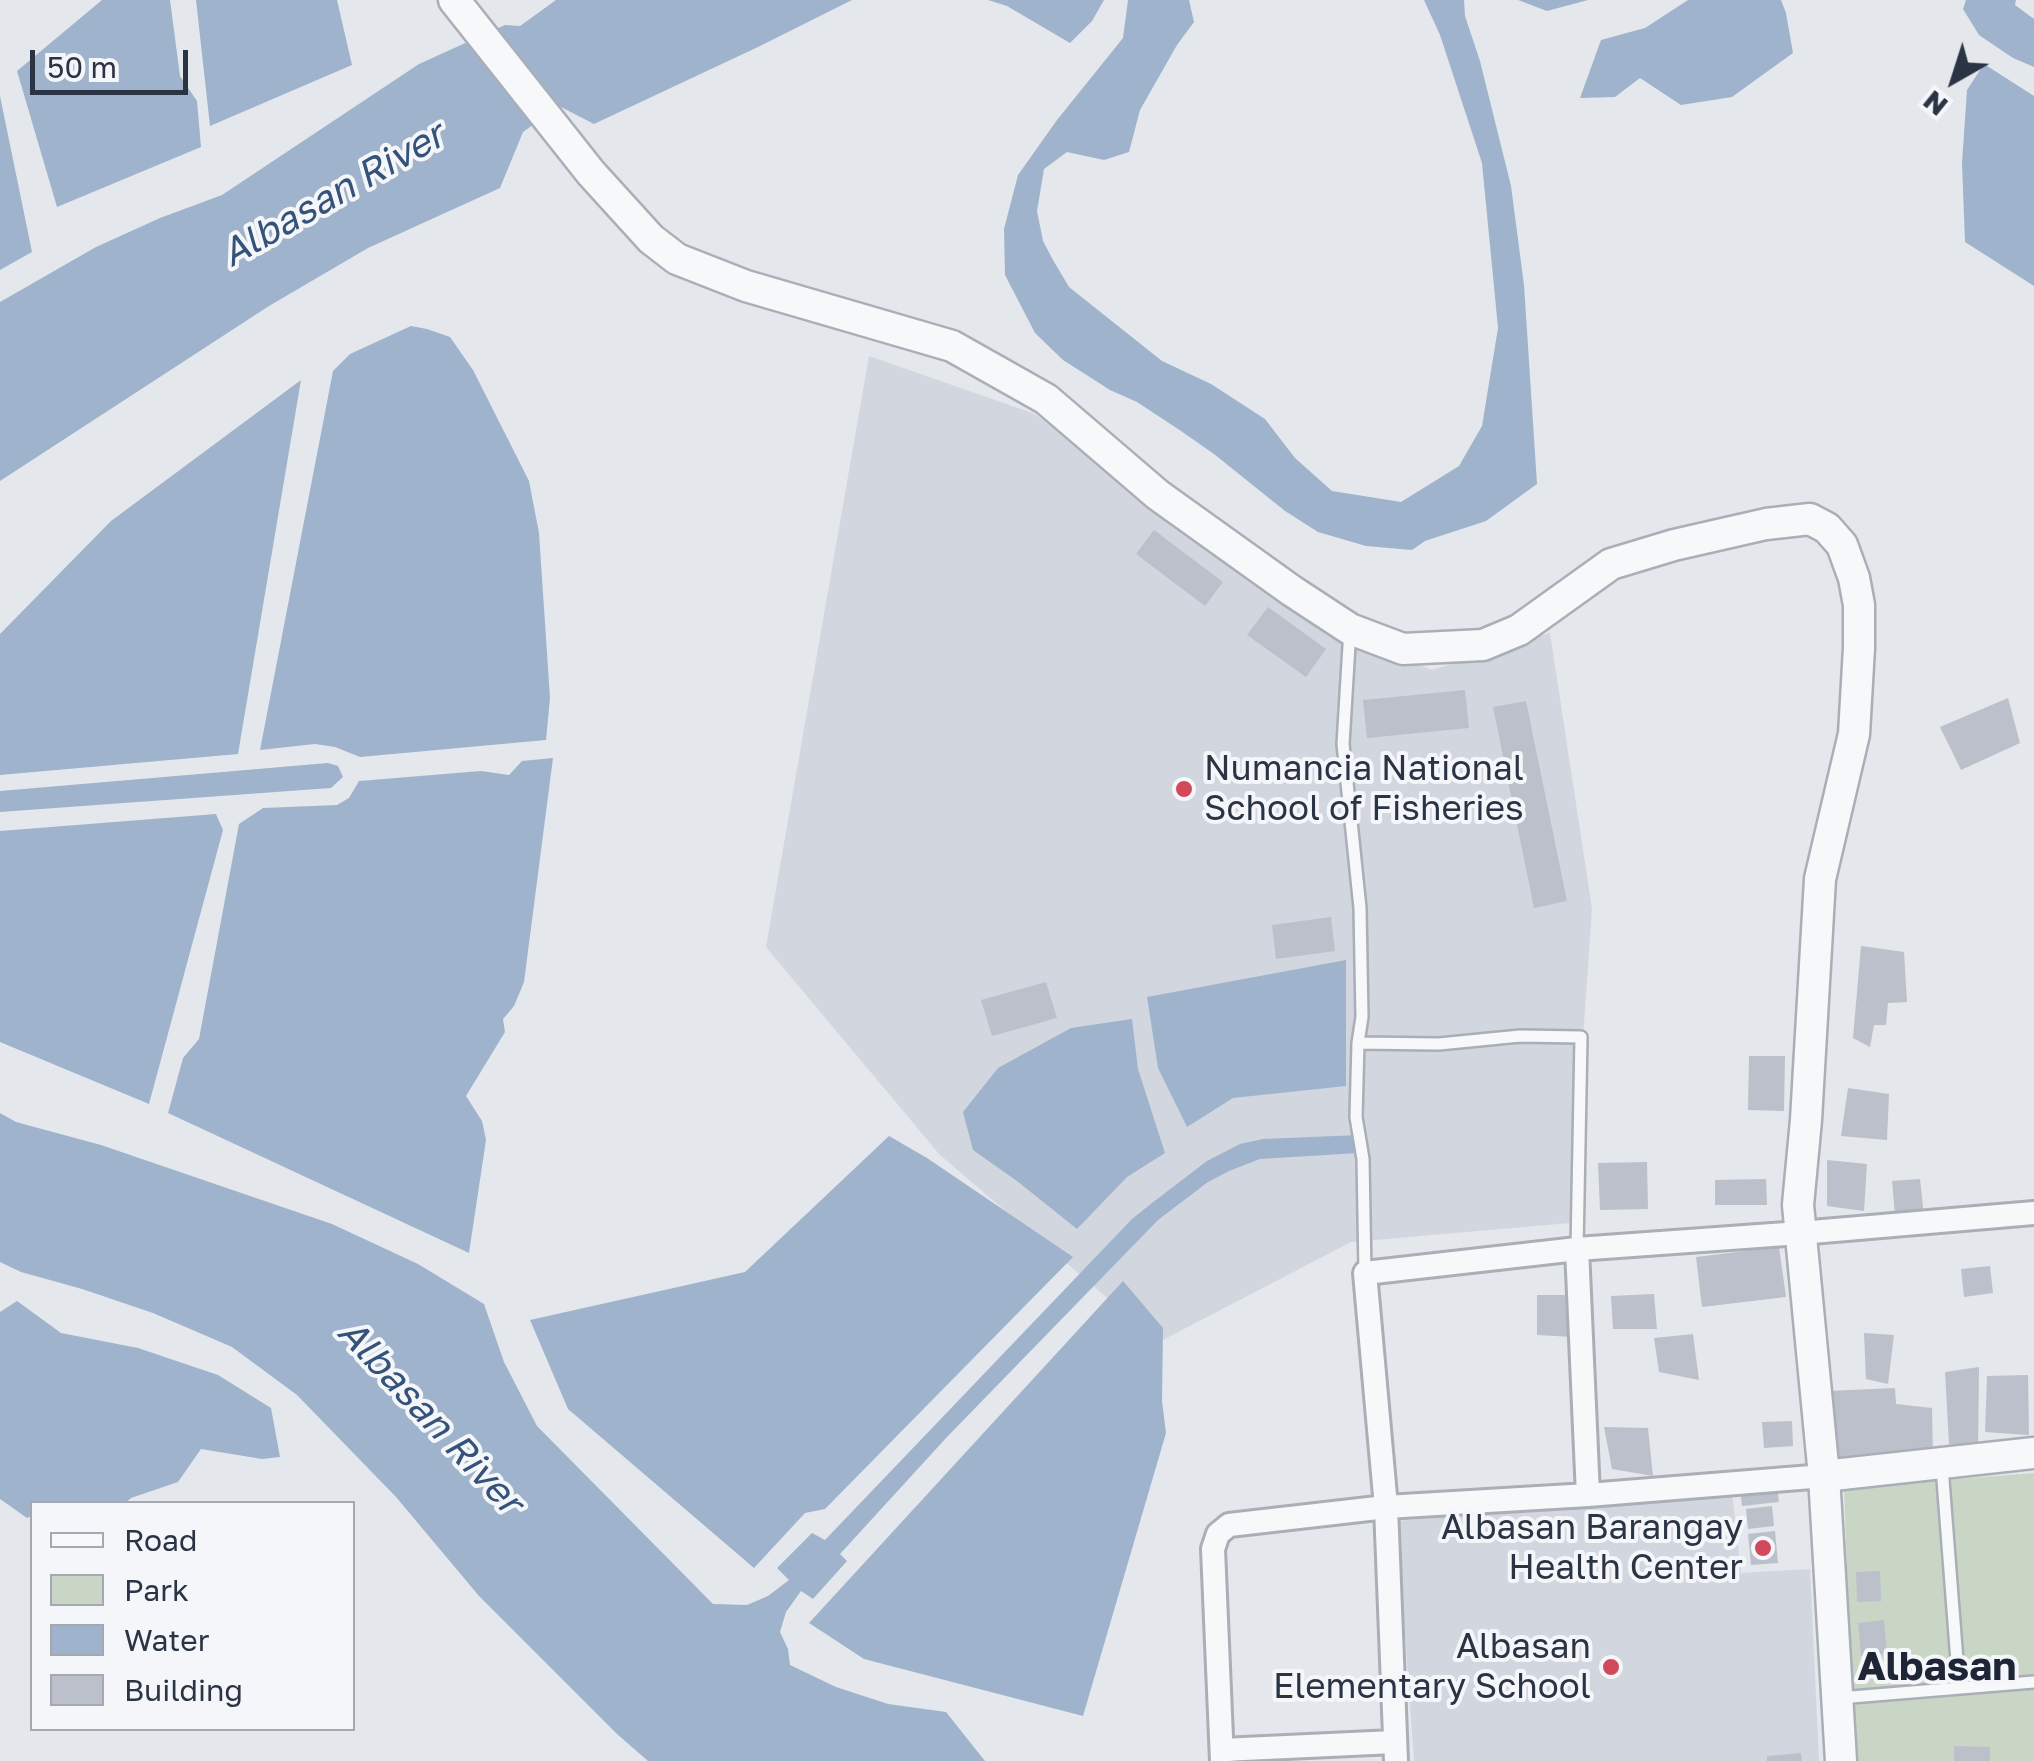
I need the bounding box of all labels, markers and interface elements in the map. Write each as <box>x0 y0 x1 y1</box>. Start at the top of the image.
scale bar <box>35 30 192 92</box>
north arrow <box>1904 30 2004 130</box>
text: 50 m <box>47 49 117 85</box>
text: N <box>1916 84 1953 123</box>
water label: Albasan River <box>214 113 452 277</box>
place label: Numancia National School of Fisheries <box>1204 748 1524 830</box>
marker: Numancia National School of Fisheries <box>1173 778 1195 800</box>
water label: Albasan River <box>328 1310 532 1524</box>
legend <box>30 1501 355 1731</box>
place label: Albasan Barangay Health Center <box>1441 1507 1743 1589</box>
text: Road <box>124 1522 198 1558</box>
marker: Albasan Barangay Health Center <box>1752 1537 1774 1559</box>
text: Park <box>124 1572 189 1608</box>
text: Water <box>124 1622 209 1658</box>
place label: Albasan Elementary School <box>1273 1626 1591 1708</box>
district label: Albasan <box>1858 1643 2016 1691</box>
marker: Albasan Elementary School <box>1600 1656 1622 1678</box>
text: Building <box>124 1672 243 1708</box>

